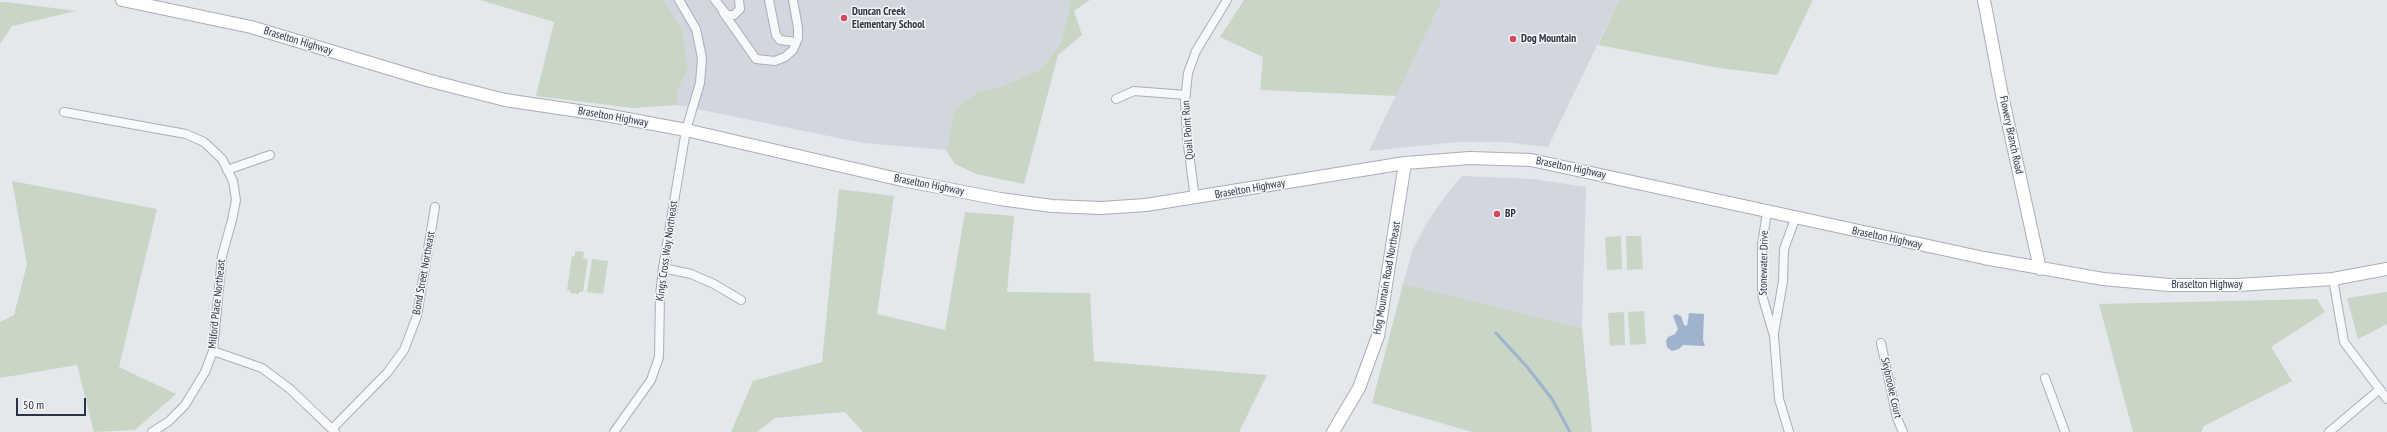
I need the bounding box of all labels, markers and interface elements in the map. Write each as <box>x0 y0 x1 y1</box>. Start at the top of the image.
place label: Duncan Creek Elementary School <box>852 5 925 31</box>
marker: Duncan Creek Elementary School <box>839 13 849 23</box>
street label: Braselton Highway <box>262 24 334 58</box>
place label: Dog Mountain <box>1521 32 1576 46</box>
marker: Dog Mountain <box>1508 34 1518 44</box>
street label: Flowery Branch Road <box>1996 95 2026 175</box>
street label: Quail Point Run <box>1179 100 1197 160</box>
street label: Braselton Highway <box>577 104 649 130</box>
street label: Braselton Highway <box>1535 154 1607 182</box>
street label: Braselton Highway <box>893 172 965 198</box>
street label: Braselton Highway <box>1214 176 1286 202</box>
street label: Kings Cross Way Northeast <box>653 200 681 302</box>
place label: BP <box>1505 207 1516 221</box>
marker: BP <box>1492 209 1502 219</box>
street label: Hog Mountain Road Northeast <box>1371 220 1403 336</box>
street label: Braselton Highway <box>1851 224 1923 252</box>
street label: Bond Street Northeast <box>410 230 438 316</box>
street label: Stonewater Drive <box>1757 230 1771 296</box>
street label: Milford Place Northeast <box>206 259 228 349</box>
street label: Braselton Highway <box>2171 278 2243 292</box>
street label: Skybrooke Court <box>1878 356 1904 420</box>
scale bar <box>18 390 88 416</box>
text: 50 m <box>23 397 44 412</box>

